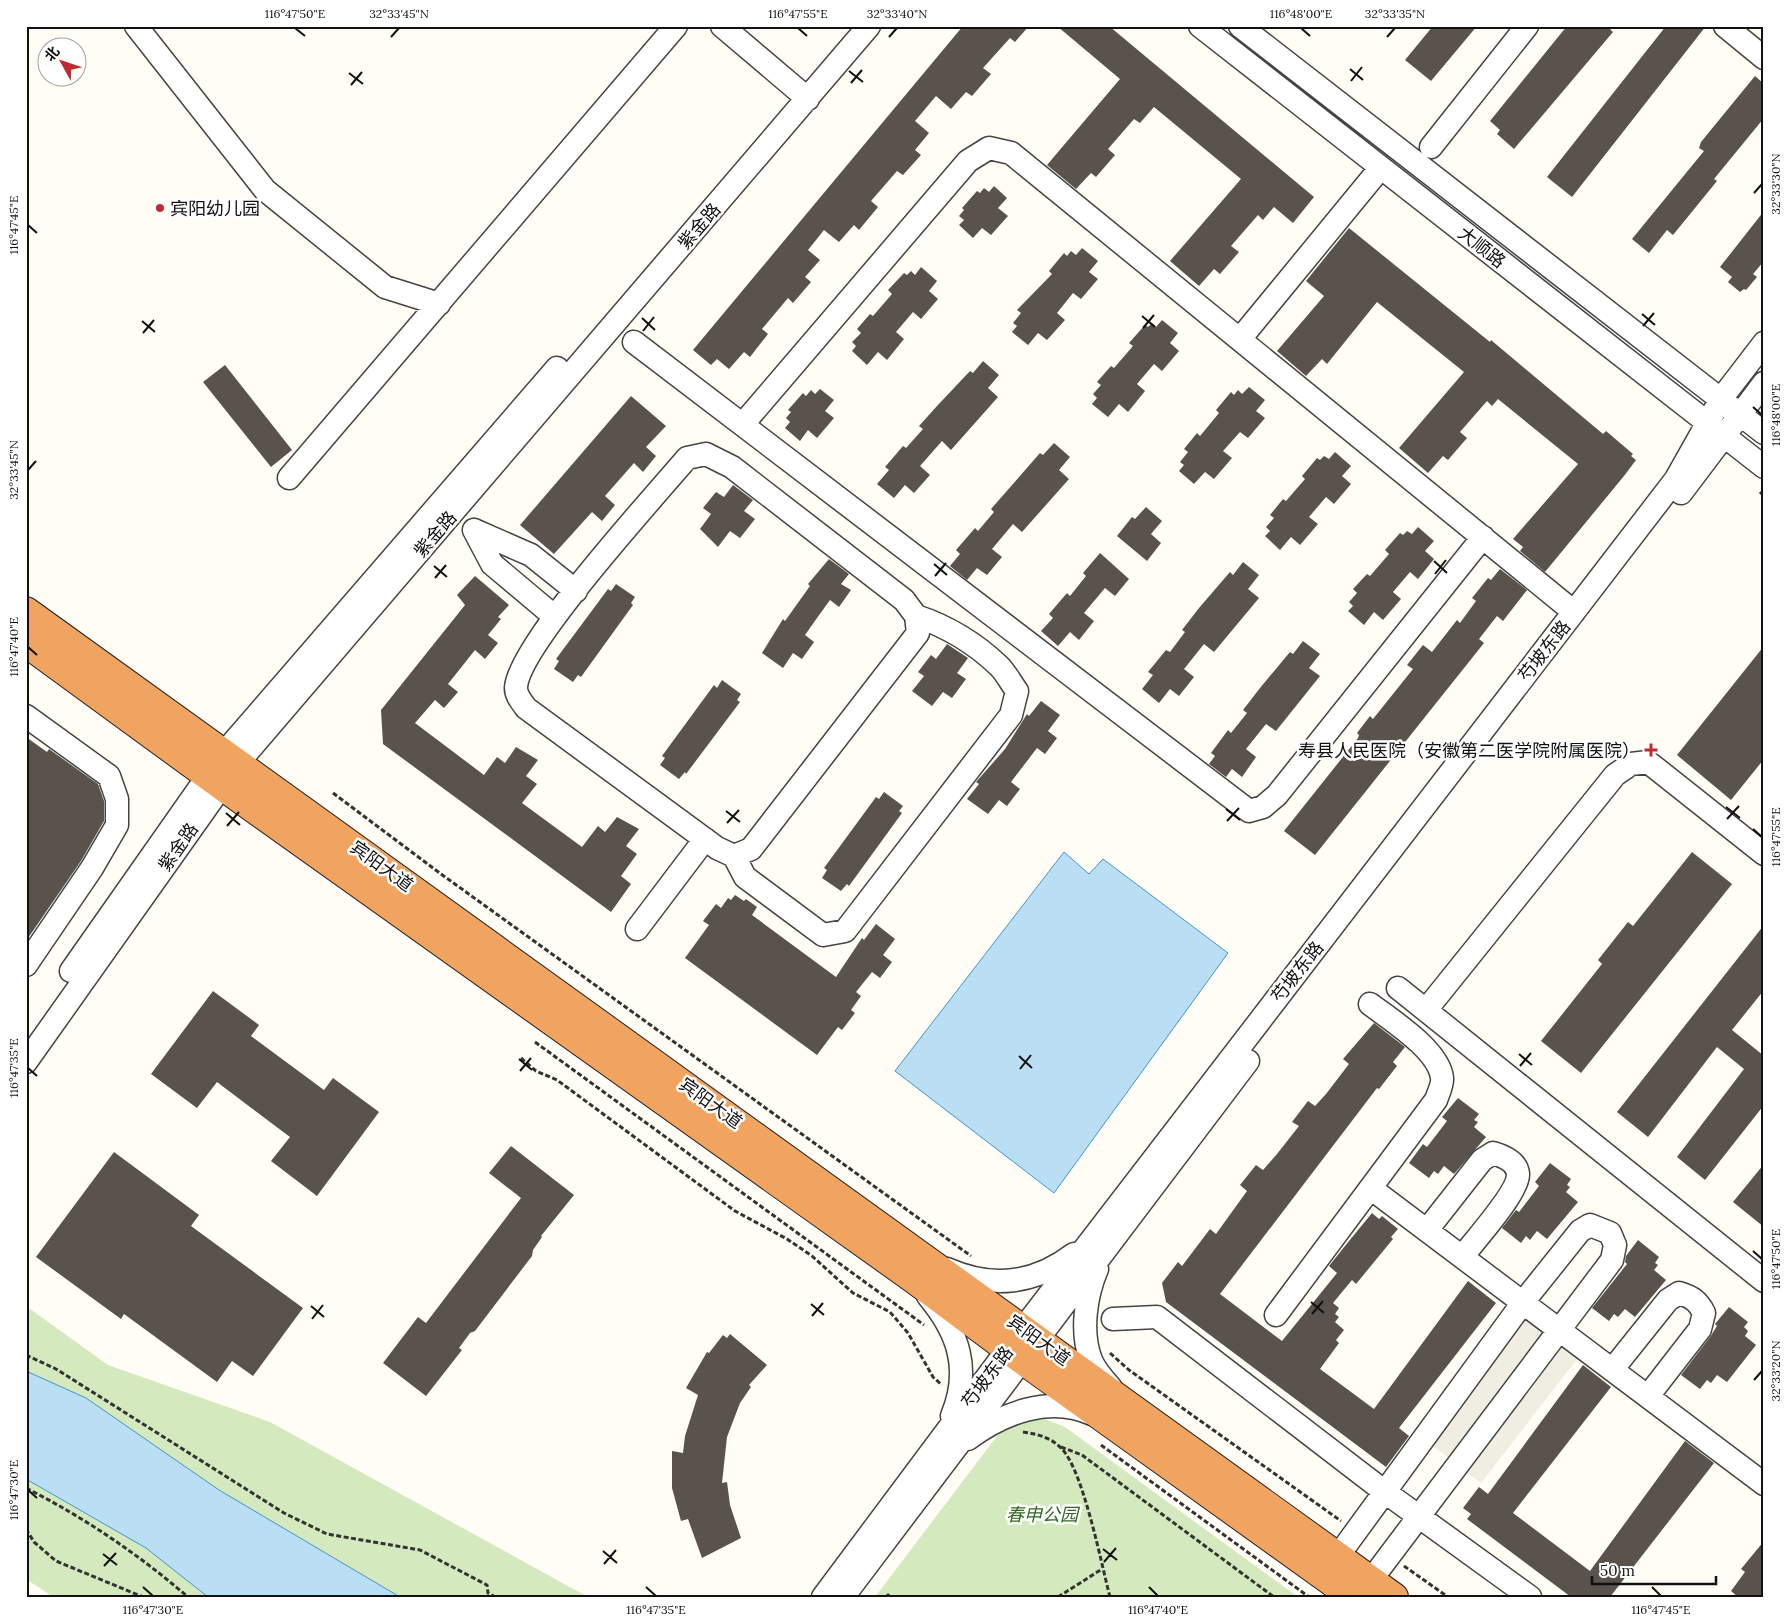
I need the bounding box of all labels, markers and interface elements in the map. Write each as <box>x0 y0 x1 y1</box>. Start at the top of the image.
text: 116°47'50"E <box>265 6 325 21</box>
text: 32°33'45"N <box>369 6 429 21</box>
text: 116°47'55"E <box>768 6 828 21</box>
text: 32°33'40"N <box>867 6 927 21</box>
text: 116°48'00"E <box>1270 6 1332 21</box>
text: 32°33'35"N <box>1365 6 1425 21</box>
north arrow <box>38 38 88 88</box>
text: 北 <box>41 42 63 65</box>
text: 32°33'30"N <box>1768 153 1783 215</box>
text: 116°47'45"E <box>6 196 21 254</box>
place label: 宾阳幼儿园 <box>170 197 260 220</box>
street label: 紫金路 <box>673 198 725 254</box>
marker: 宾阳幼儿园 <box>154 202 166 214</box>
street label: 大顺路 <box>1454 221 1510 273</box>
text: 116°48'00"E <box>1768 384 1783 446</box>
text: 32°33'45"N <box>6 440 21 500</box>
street label: 紫金路 <box>409 506 461 562</box>
street label: 芍坡东路 <box>1513 616 1575 686</box>
text: 116°47'40"E <box>6 617 21 677</box>
place label: 寿县人民医院（安徽第二医学院附属医院） <box>1298 739 1640 762</box>
marker: 寿县人民医院（安徽第二医学院附属医院） <box>1644 743 1658 757</box>
text: 116°47'55"E <box>1768 807 1783 867</box>
street label: 紫金路 <box>153 818 203 876</box>
street label: 宾阳大道 <box>346 836 418 896</box>
street label: 芍坡东路 <box>1266 937 1328 1007</box>
text: 116°47'35"E <box>6 1038 21 1098</box>
street label: 宾阳大道 <box>675 1073 747 1133</box>
text: 116°47'50"E <box>1768 1229 1783 1289</box>
street label: 宾阳大道 <box>1003 1310 1075 1370</box>
text: 32°33'20"N <box>1768 1340 1783 1402</box>
street label: 芍坡东路 <box>956 1341 1018 1413</box>
text: 116°47'30"E <box>6 1460 21 1520</box>
park label: 春申公园 <box>1006 1503 1081 1526</box>
scale bar <box>1592 1553 1716 1585</box>
text: 50 m <box>1600 1561 1635 1580</box>
text: 116°47'30"E <box>123 1602 183 1617</box>
text: 116°47'35"E <box>626 1602 686 1617</box>
text: 116°47'40"E <box>1128 1602 1188 1617</box>
text: 116°47'45"E <box>1632 1602 1690 1617</box>

